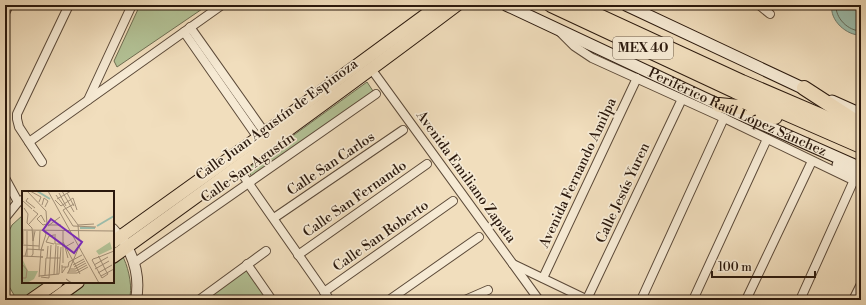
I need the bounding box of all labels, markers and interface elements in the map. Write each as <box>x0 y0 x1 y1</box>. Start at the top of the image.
road number: MEX 40 <box>613 37 673 59</box>
street label: Calle Juan Agustín de Espinoza <box>192 55 362 185</box>
street label: Periférico Raúl López Sánchez <box>645 64 830 161</box>
street label: Avenida Fernando Amilpa <box>535 94 621 252</box>
street label: Avenida Emiliano Zapata <box>411 107 520 247</box>
street label: Calle San Carlos <box>284 128 378 200</box>
street label: Calle San Agustín <box>198 129 299 207</box>
street label: Calle Jesús Yuren <box>592 139 654 246</box>
street label: Calle San Fernando <box>300 156 410 242</box>
inset map <box>22 191 114 283</box>
street label: Calle San Roberto <box>330 196 432 276</box>
scale bar <box>712 253 815 279</box>
text: 100 m <box>718 260 752 275</box>

